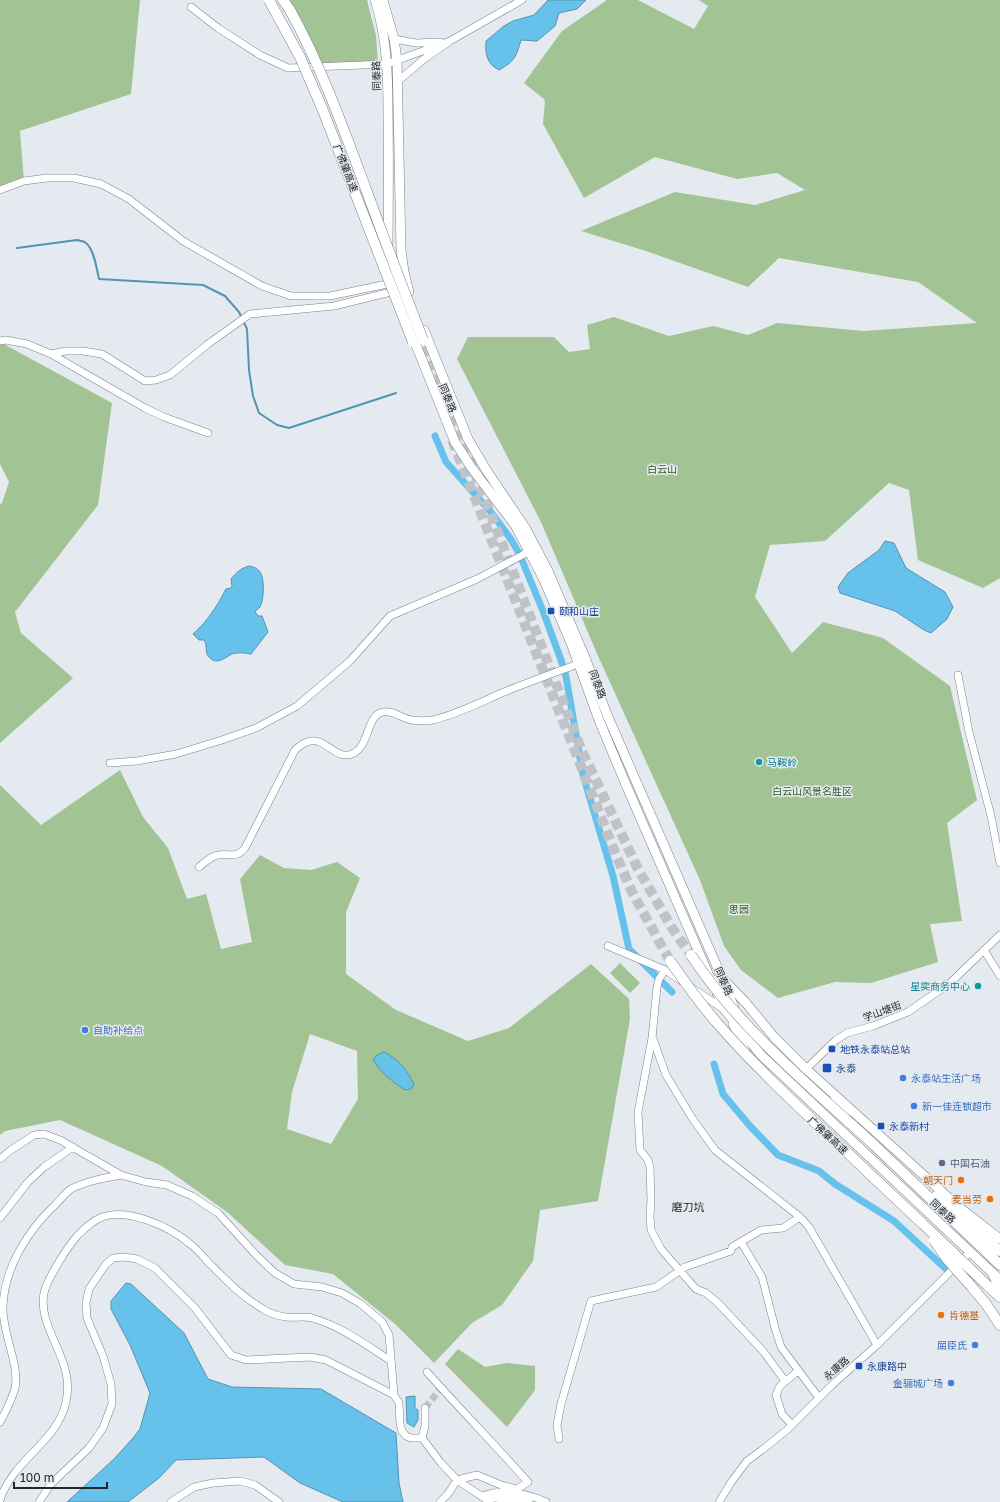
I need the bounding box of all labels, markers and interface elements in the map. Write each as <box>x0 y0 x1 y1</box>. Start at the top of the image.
street label: 同泰路 <box>369 61 383 91</box>
street label: 广佛肇高速 <box>331 143 361 193</box>
street label: 同泰路 <box>437 382 459 414</box>
park label: 白云山 <box>647 463 677 475</box>
place label: 颐和山庄 <box>559 605 599 617</box>
marker: 颐和山庄 <box>546 606 556 616</box>
street label: 同泰路 <box>587 668 609 700</box>
place label: 马鞍岭 <box>767 756 797 768</box>
marker: 马鞍岭 <box>754 757 764 767</box>
park label: 白云山风景名胜区 <box>772 785 852 797</box>
park label: 思园 <box>729 903 749 915</box>
street label: 同泰路 <box>712 965 736 997</box>
place label: 星奕商务中心 <box>910 980 970 992</box>
marker: 星奕商务中心 <box>973 981 983 991</box>
street label: 学山塘街 <box>861 999 903 1023</box>
place label: 自助补给点 <box>93 1024 143 1036</box>
marker: 自助补给点 <box>80 1025 90 1035</box>
place label: 地铁永泰站总站 <box>840 1043 910 1055</box>
marker: 地铁永泰站总站 <box>827 1044 837 1054</box>
marker: 永泰 <box>821 1062 833 1074</box>
place label: 永泰 <box>836 1062 856 1074</box>
place label: 永泰站生活广场 <box>911 1072 981 1084</box>
marker: 永泰站生活广场 <box>898 1073 908 1083</box>
place label: 新一佳连锁超市 <box>922 1100 992 1112</box>
marker: 新一佳连锁超市 <box>909 1101 919 1111</box>
street label: 广佛肇高速 <box>806 1114 850 1156</box>
place label: 永泰新村 <box>889 1120 929 1132</box>
marker: 永泰新村 <box>876 1121 886 1131</box>
place label: 中国石油 <box>950 1157 990 1169</box>
marker: 中国石油 <box>937 1158 947 1168</box>
place label: 朝天门 <box>923 1174 953 1186</box>
marker: 朝天门 <box>956 1175 966 1185</box>
place label: 麦当劳 <box>952 1193 982 1205</box>
marker: 麦当劳 <box>985 1194 995 1204</box>
street label: 同泰路 <box>928 1196 958 1226</box>
district label: 磨刀坑 <box>672 1200 705 1213</box>
place label: 肯德基 <box>949 1309 979 1321</box>
marker: 肯德基 <box>936 1310 946 1320</box>
place label: 屈臣氏 <box>937 1339 967 1351</box>
marker: 屈臣氏 <box>970 1340 980 1350</box>
street label: 永康路 <box>821 1354 851 1382</box>
place label: 永康路中 <box>867 1360 907 1372</box>
marker: 永康路中 <box>854 1361 864 1371</box>
place label: 金骊城广场 <box>893 1377 943 1389</box>
marker: 金骊城广场 <box>946 1378 956 1388</box>
scale bar <box>14 1464 107 1490</box>
text: 100 m <box>20 1470 54 1485</box>

